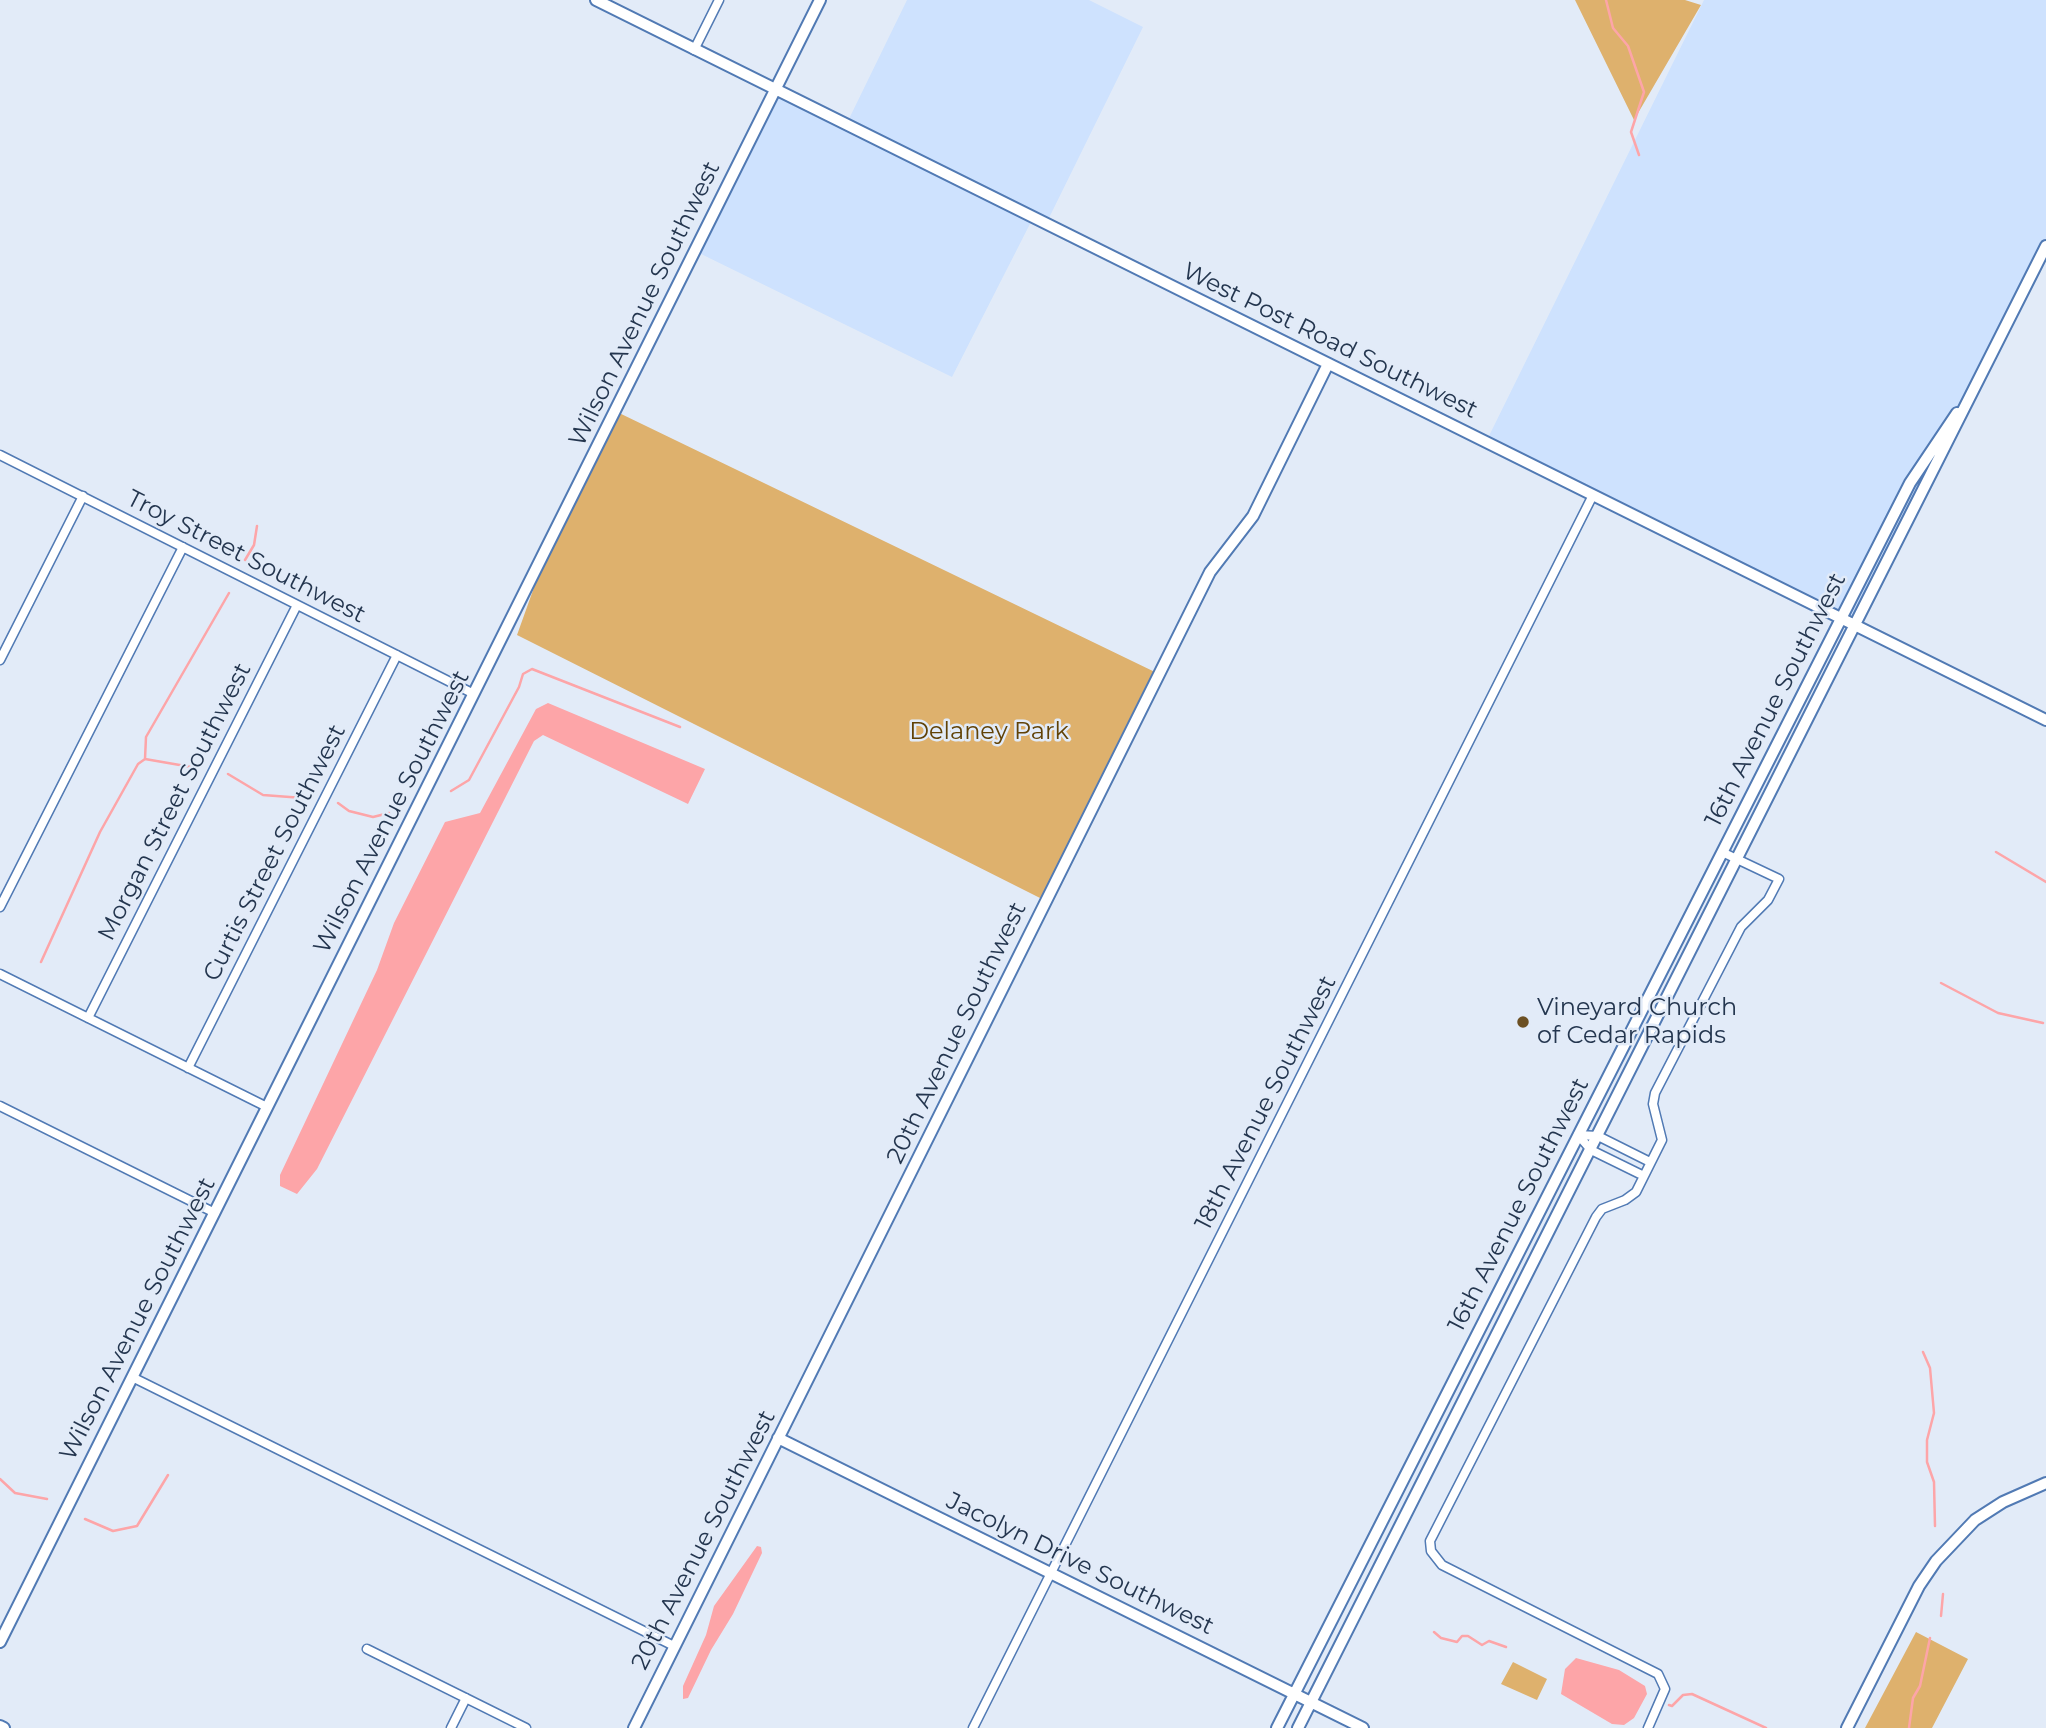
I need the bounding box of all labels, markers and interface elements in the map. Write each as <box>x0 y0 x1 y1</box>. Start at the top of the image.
street label: Wilson Avenue Southwest <box>563 157 727 451</box>
street label: West Post Road Southwest <box>1178 257 1482 425</box>
street label: Troy Street Southwest <box>122 484 370 630</box>
street label: 16th Avenue Southwest <box>1699 568 1853 832</box>
street label: Morgan Street Southwest <box>92 658 258 946</box>
street label: Wilson Avenue Southwest <box>308 666 476 958</box>
park label: Delaney Park <box>909 718 1069 746</box>
street label: Curtis Street Southwest <box>198 720 352 986</box>
street label: 20th Avenue Southwest <box>881 898 1033 1168</box>
street label: 18th Avenue Southwest <box>1189 971 1343 1235</box>
place label: Vineyard Church of Cedar Rapids <box>1537 994 1737 1050</box>
marker: Vineyard Church of Cedar Rapids <box>1515 1014 1531 1030</box>
street label: 16th Avenue Southwest <box>1442 1073 1596 1337</box>
street label: Wilson Avenue Southwest <box>54 1173 222 1465</box>
street label: 20th Avenue Southwest <box>626 1406 782 1674</box>
street label: Jacolyn Drive Southwest <box>942 1487 1218 1641</box>

